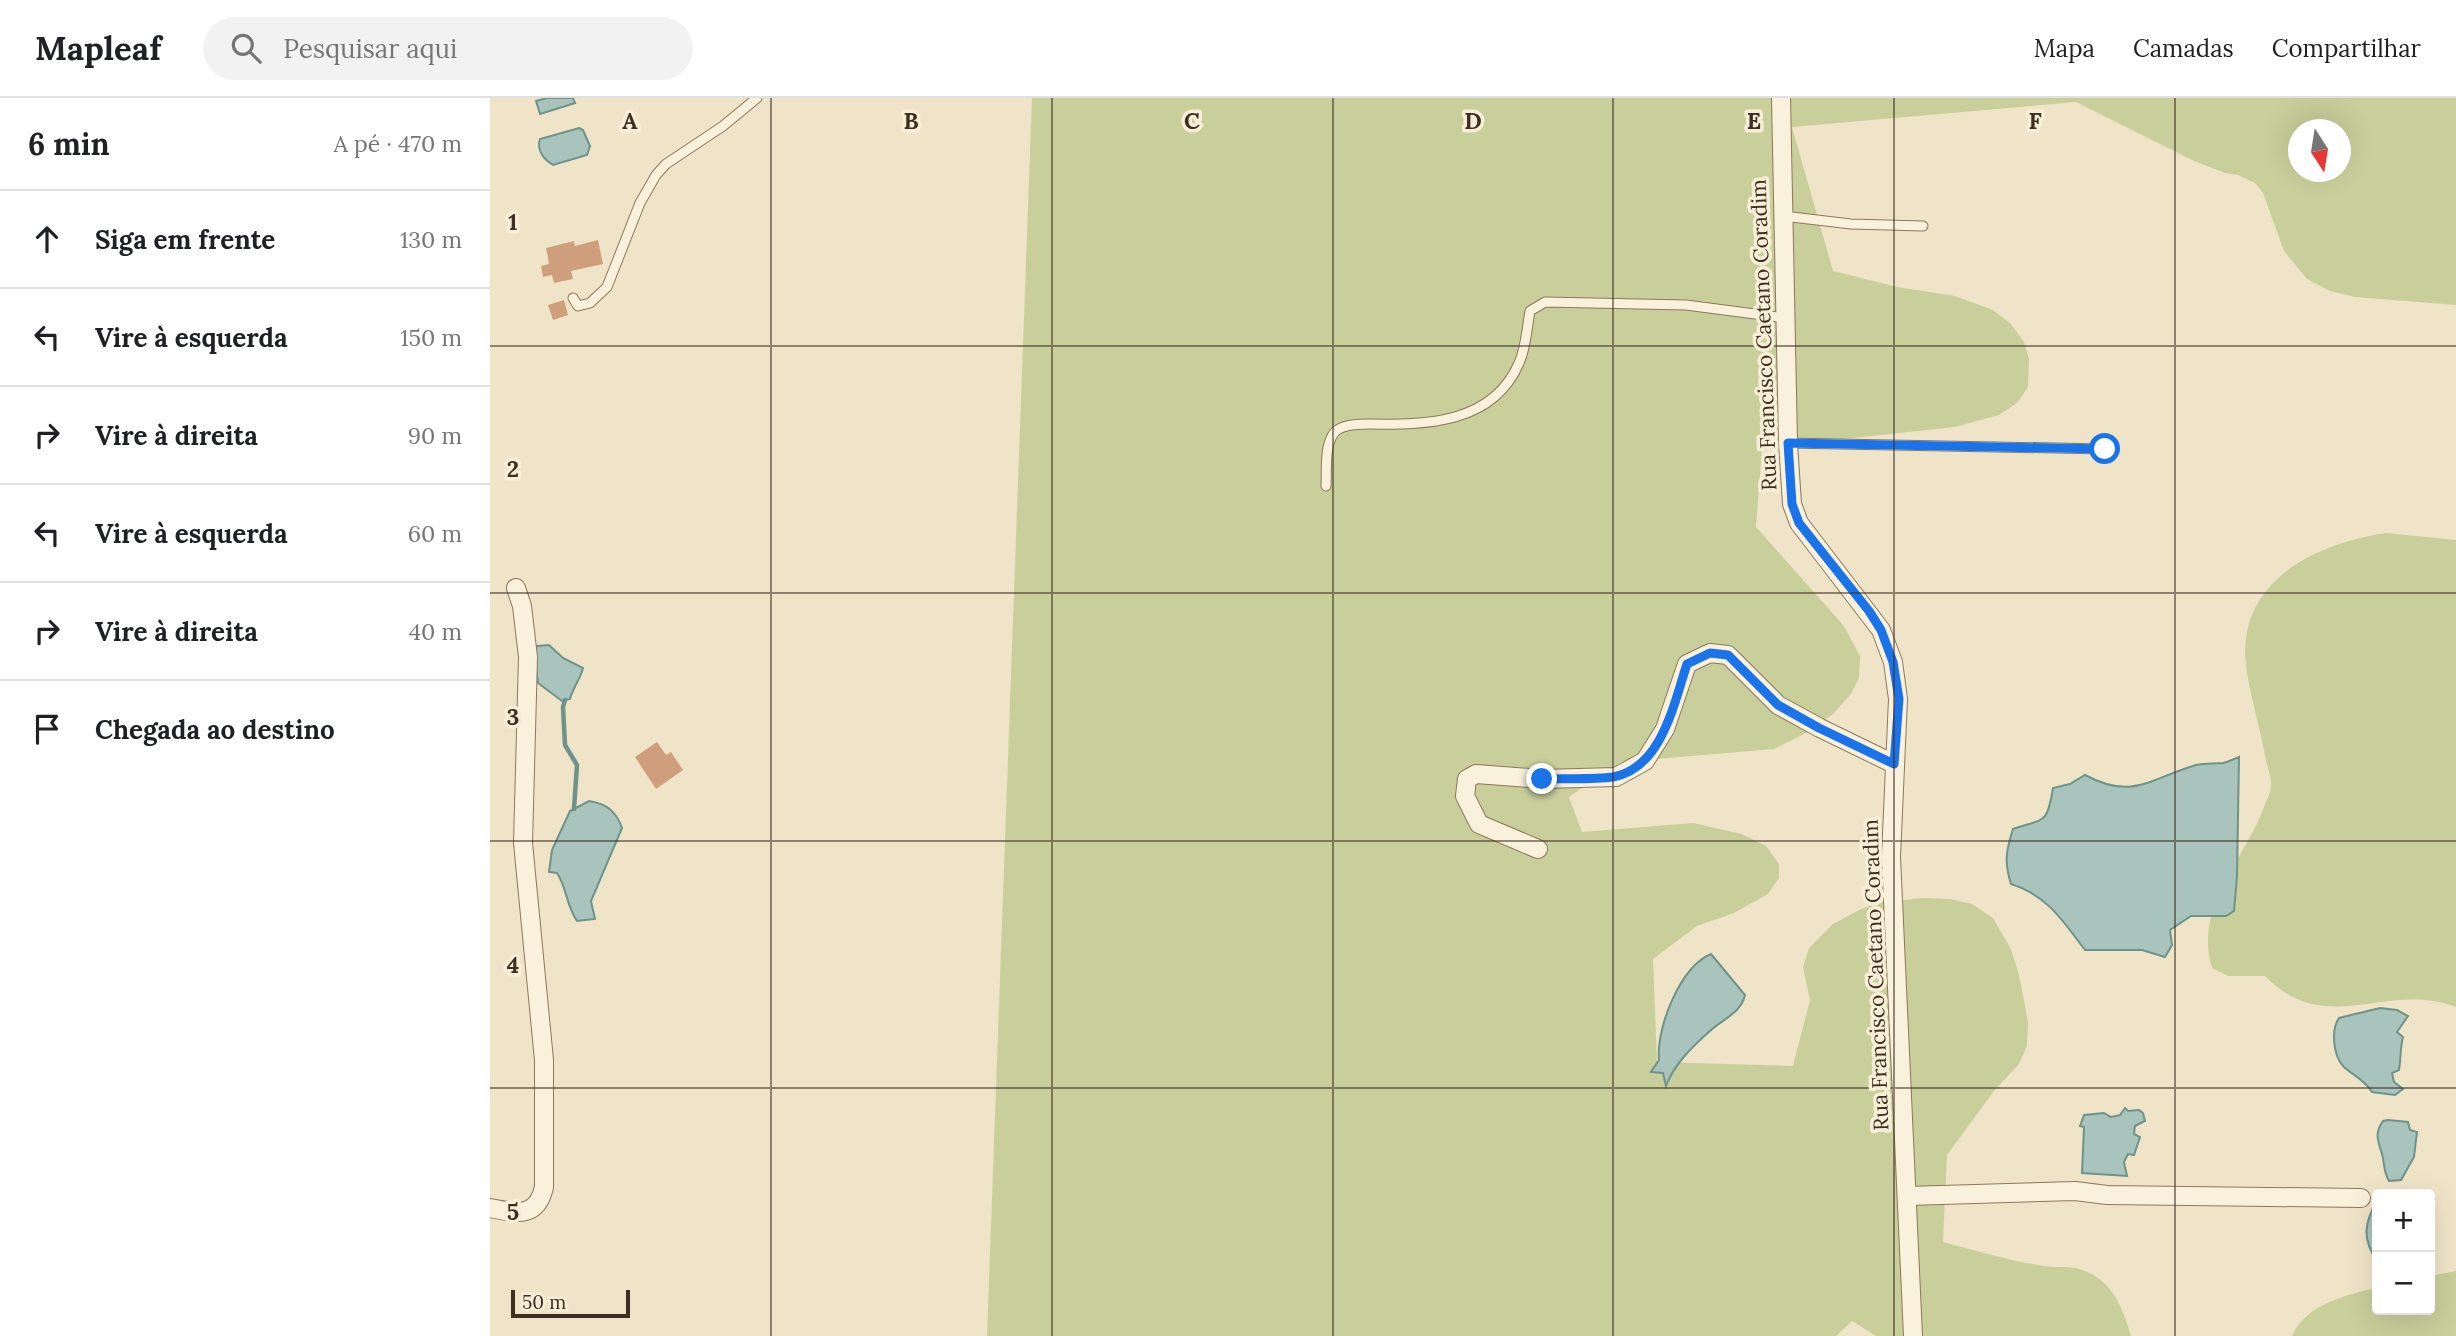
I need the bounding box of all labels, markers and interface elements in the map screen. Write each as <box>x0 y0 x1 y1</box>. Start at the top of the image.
search box <box>203 17 693 80</box>
text: Mapleaf <box>35 27 161 69</box>
icon: search <box>227 29 265 67</box>
text: Pesquisar aqui <box>283 32 457 65</box>
text: Mapa <box>2034 33 2095 64</box>
text: Camadas <box>2133 33 2234 64</box>
text: Compartilhar <box>2272 33 2421 64</box>
text: A <box>622 106 638 135</box>
text: B <box>903 106 919 135</box>
text: C <box>1184 106 1200 135</box>
text: D <box>1464 106 1482 135</box>
text: E <box>1747 106 1761 135</box>
text: F <box>2028 106 2042 135</box>
north arrow <box>2288 119 2351 182</box>
text: 6 min <box>28 125 110 163</box>
text: A pé · 470 m <box>334 129 462 158</box>
street label: Rua Francisco Caetano Coradim <box>1745 179 1782 491</box>
text: 1 <box>508 207 518 236</box>
icon: ahead <box>28 220 66 258</box>
text: Siga em frente <box>95 223 275 256</box>
text: 130 m <box>400 225 462 254</box>
icon: left <box>28 318 66 356</box>
text: Vire à esquerda <box>95 321 288 354</box>
text: 150 m <box>400 323 462 352</box>
icon: right <box>28 416 66 454</box>
text: Vire à direita <box>95 419 258 452</box>
text: 90 m <box>408 421 462 450</box>
route start <box>2089 433 2120 464</box>
text: 2 <box>507 454 519 483</box>
icon: left <box>28 514 66 552</box>
text: Vire à esquerda <box>95 517 288 550</box>
text: 60 m <box>408 519 462 548</box>
icon: right <box>28 612 66 650</box>
text: Vire à direita <box>95 615 258 648</box>
text: 40 m <box>409 617 462 646</box>
text: 3 <box>507 702 519 731</box>
icon: arrive <box>28 710 66 748</box>
text: Chegada ao destino <box>95 713 335 746</box>
route end <box>1526 763 1557 794</box>
street label: Rua Francisco Caetano Coradim <box>1857 819 1894 1131</box>
text: 4 <box>507 950 519 979</box>
map controls <box>2372 1189 2435 1315</box>
button: + <box>2372 1189 2435 1252</box>
text: 5 <box>507 1197 519 1226</box>
button: − <box>2372 1252 2435 1315</box>
scale bar <box>511 1287 630 1319</box>
text: 50 m <box>522 1290 566 1314</box>

